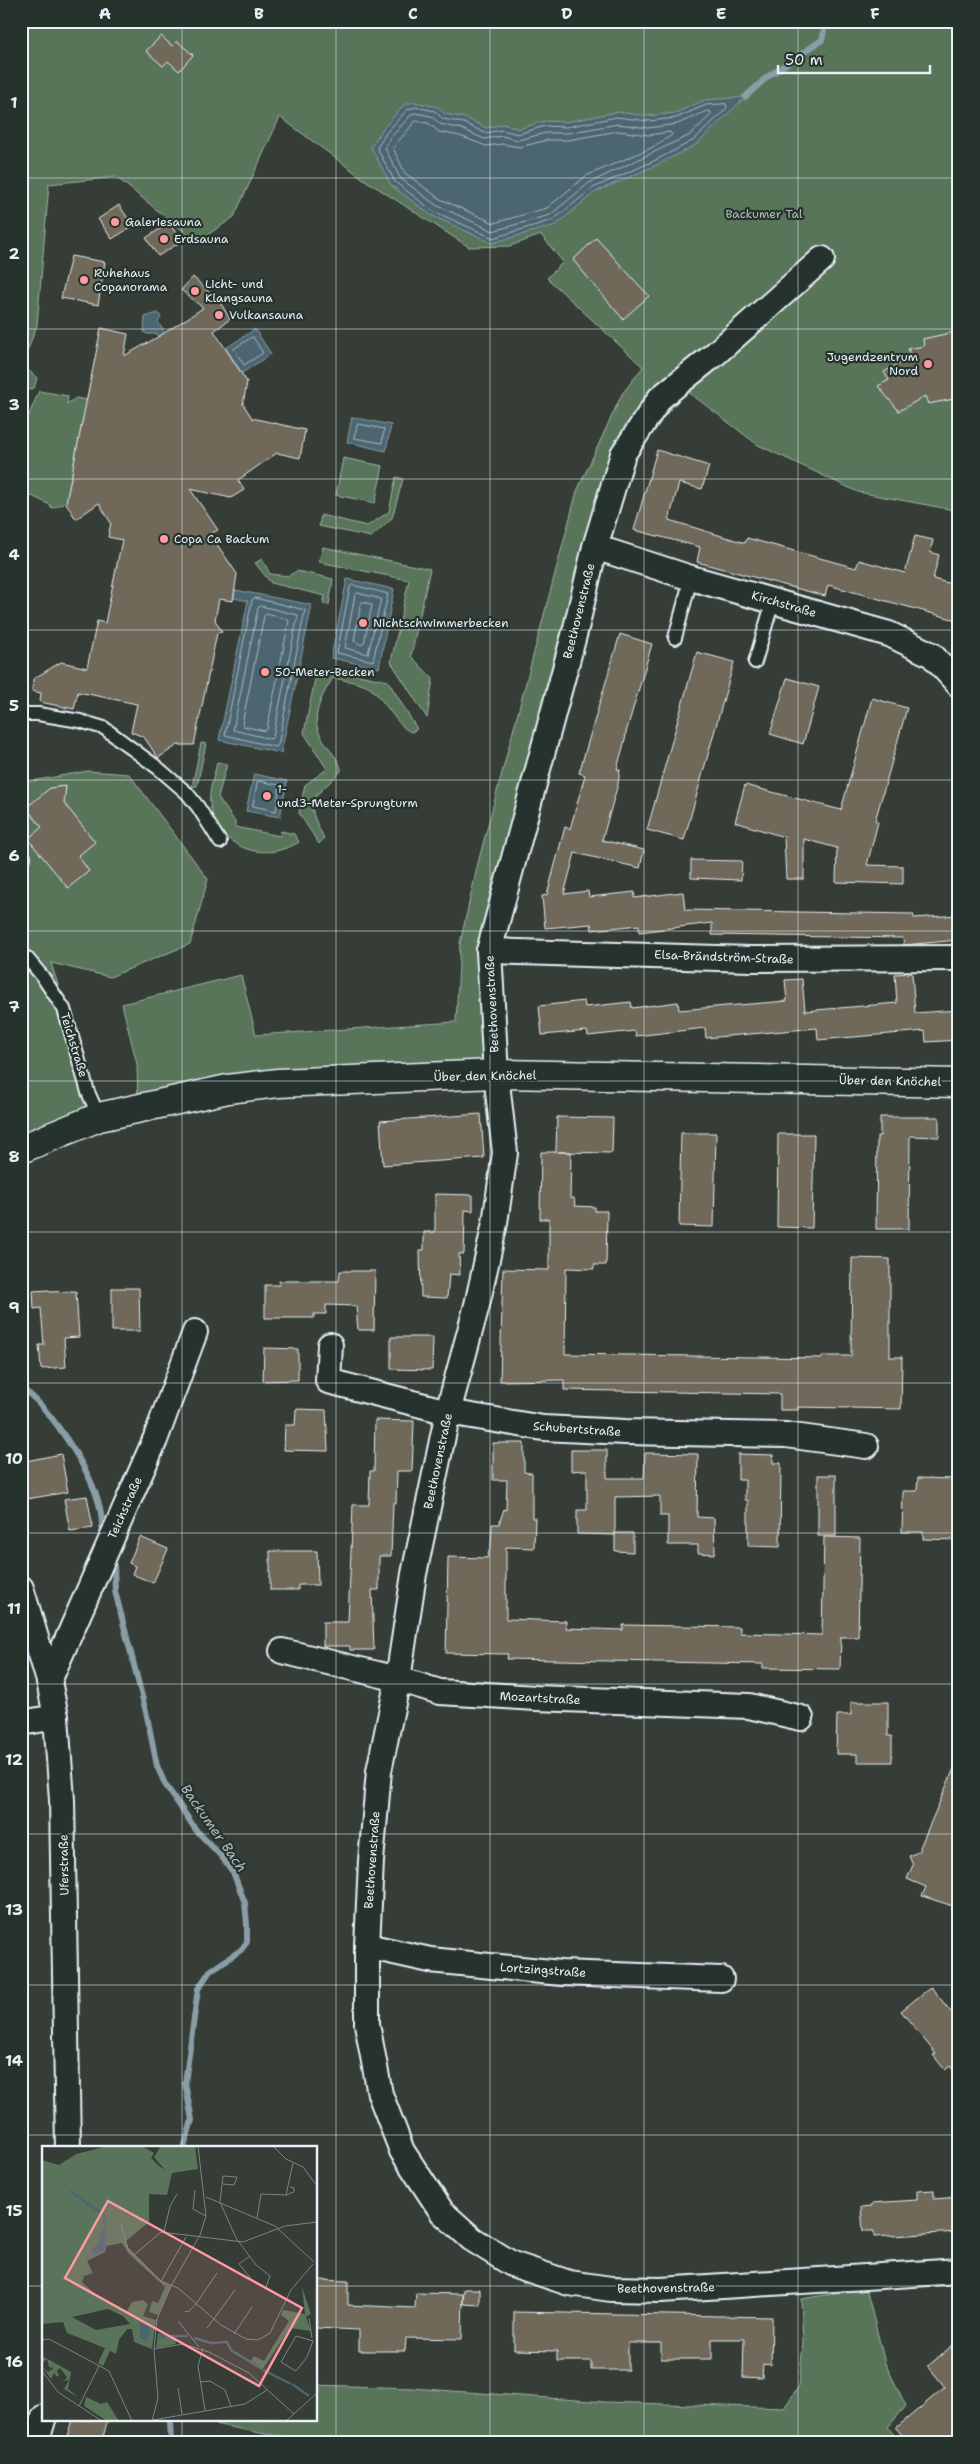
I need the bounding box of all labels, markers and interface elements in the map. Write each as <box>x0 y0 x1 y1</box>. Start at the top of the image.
text: A <box>99 3 111 24</box>
text: B <box>254 3 264 24</box>
text: C <box>408 3 418 24</box>
text: D <box>561 3 573 24</box>
text: E <box>716 3 726 24</box>
text: F <box>870 3 880 24</box>
scale bar <box>778 42 930 74</box>
text: 50 m <box>785 50 823 70</box>
text: 1 <box>10 92 18 113</box>
park label: Backumer Tal <box>725 206 803 222</box>
place label: Galeriesauna <box>125 214 202 230</box>
marker: Galeriesauna <box>109 216 121 228</box>
place label: Erdsauna <box>174 231 229 247</box>
marker: Erdsauna <box>158 233 170 245</box>
text: 2 <box>8 243 20 264</box>
place label: Ruhehaus Copanorama <box>94 265 168 295</box>
marker: Ruhehaus Copanorama <box>78 274 90 286</box>
place label: Licht- und Klangsauna <box>205 276 273 306</box>
marker: Licht- und Klangsauna <box>189 285 201 297</box>
place label: Vulkansauna <box>229 307 304 323</box>
marker: Vulkansauna <box>213 309 225 321</box>
place label: Jugendzentrum Nord <box>827 349 918 379</box>
marker: Jugendzentrum Nord <box>922 358 934 370</box>
text: 3 <box>8 394 20 415</box>
place label: Copa Ca Backum <box>174 531 269 547</box>
marker: Copa Ca Backum <box>158 533 170 545</box>
text: 4 <box>8 544 20 565</box>
street label: Beethovenstraße <box>559 561 599 660</box>
street label: Kirchstraße <box>750 587 818 621</box>
place label: Nichtschwimmerbecken <box>373 615 509 631</box>
marker: Nichtschwimmerbecken <box>357 617 369 629</box>
place label: 50-Meter-Becken <box>275 664 375 680</box>
marker: 50-Meter-Becken <box>259 666 271 678</box>
text: 5 <box>9 695 19 716</box>
place label: 1- und3-Meter-Sprungturm <box>277 781 418 811</box>
marker: 1- und3-Meter-Sprungturm <box>261 790 273 802</box>
text: 6 <box>8 845 20 866</box>
street label: Elsa-Brändström-Straße <box>654 947 794 967</box>
street label: Beethovenstraße <box>481 955 503 1053</box>
text: 7 <box>8 996 20 1017</box>
street label: Teichstraße <box>57 1011 91 1079</box>
street label: Über den Knöchel <box>434 1067 537 1085</box>
street label: Über den Knöchel <box>839 1072 942 1090</box>
text: 8 <box>8 1146 20 1167</box>
text: 9 <box>8 1297 20 1318</box>
street label: Beethovenstraße <box>420 1411 456 1510</box>
street label: Schubertstraße <box>532 1418 622 1440</box>
text: 10 <box>5 1448 23 1469</box>
street label: Teichstraße <box>104 1474 146 1542</box>
text: 11 <box>7 1598 21 1619</box>
street label: Mozartstraße <box>499 1688 581 1708</box>
text: 12 <box>5 1749 23 1770</box>
water label: Backumer Bach <box>177 1780 251 1876</box>
street label: Beethovenstraße <box>361 1810 383 1909</box>
street label: Uferstraße <box>55 1834 73 1896</box>
text: 13 <box>5 1899 23 1920</box>
street label: Lortzingstraße <box>499 1959 587 1981</box>
text: 14 <box>5 2050 23 2071</box>
inset map <box>42 2146 318 2422</box>
text: 15 <box>5 2200 23 2221</box>
street label: Beethovenstraße <box>617 2279 715 2297</box>
text: 16 <box>5 2351 23 2372</box>

